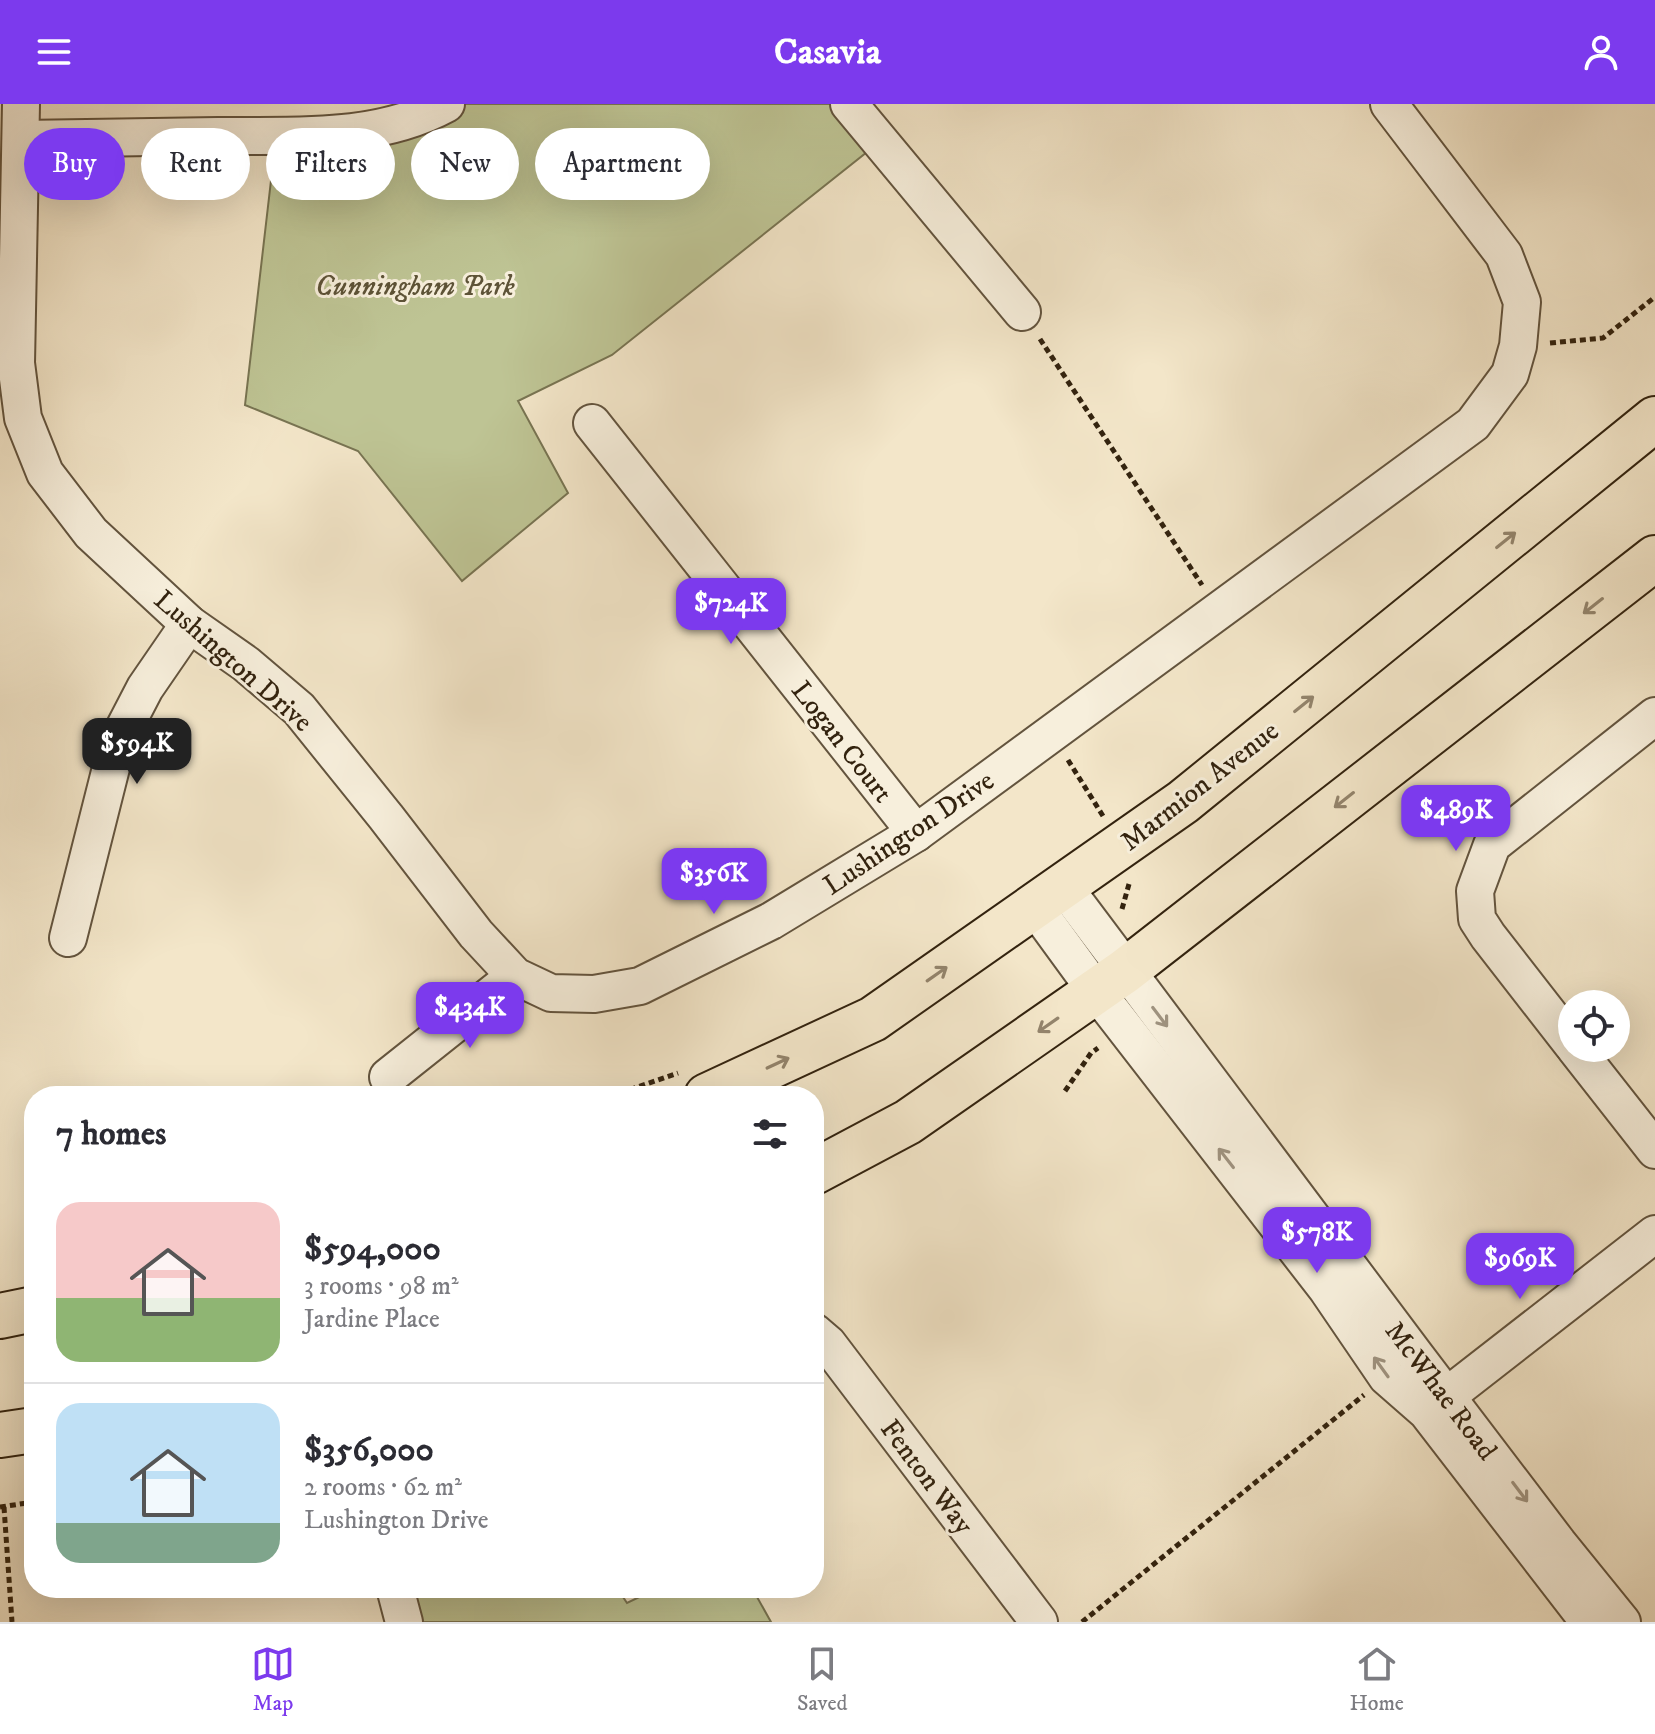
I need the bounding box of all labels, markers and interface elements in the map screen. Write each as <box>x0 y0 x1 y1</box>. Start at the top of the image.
icon: menu <box>32 30 76 74</box>
text: Casavia <box>774 30 881 75</box>
icon: person <box>1579 30 1623 74</box>
chip: Buy <box>24 128 125 200</box>
chip: Rent <box>141 128 250 200</box>
chip: Filters <box>266 128 395 200</box>
chip: New <box>411 128 519 200</box>
chip: Apartment <box>535 128 710 200</box>
park label: Cunningham Park <box>315 269 515 304</box>
one-way arrow <box>1495 531 1516 549</box>
pin: $724K <box>675 578 787 646</box>
street label: Lushington Drive <box>147 583 320 740</box>
text: $724K <box>694 587 768 620</box>
one-way arrow <box>1583 597 1605 614</box>
street label: Logan Court <box>783 674 900 810</box>
one-way arrow <box>1293 695 1314 712</box>
street label: Marmion Avenue <box>1114 714 1286 859</box>
pin: $594K <box>81 718 193 786</box>
text: $594K <box>100 727 174 760</box>
street label: Lushington Drive <box>817 763 1001 903</box>
pin: $489K <box>1400 785 1512 853</box>
one-way arrow <box>1334 792 1355 809</box>
text: $489K <box>1419 794 1493 827</box>
pin: $356K <box>658 848 770 916</box>
text: $356K <box>680 857 748 890</box>
one-way arrow <box>926 966 948 982</box>
pin: $434K <box>414 982 526 1050</box>
map controls <box>1558 990 1630 1062</box>
button: locate <box>1558 990 1630 1062</box>
text: $434K <box>434 991 506 1024</box>
one-way arrow <box>1152 1006 1168 1028</box>
one-way arrow <box>1037 1017 1059 1033</box>
one-way arrow <box>766 1055 790 1070</box>
icon: filters <box>748 1112 792 1156</box>
text: 7 homes <box>56 1113 166 1155</box>
one-way arrow <box>1217 1148 1234 1169</box>
pin: $578K <box>1261 1207 1373 1275</box>
text: $578K <box>1281 1216 1353 1249</box>
text: $594,000 <box>304 1228 441 1270</box>
pin: $969K <box>1464 1233 1576 1301</box>
icon: home <box>120 1234 216 1330</box>
text: $969K <box>1484 1242 1556 1275</box>
text: 3 rooms · 98 m² <box>304 1270 459 1303</box>
text: Jardine Place <box>304 1303 440 1336</box>
street label: McWhae Road <box>1377 1314 1504 1467</box>
one-way arrow <box>1372 1357 1389 1378</box>
street label: Fenton Way <box>872 1413 982 1542</box>
text: $356,000 <box>304 1429 434 1471</box>
icon: home <box>120 1435 216 1531</box>
text: 2 rooms · 62 m² <box>304 1471 462 1504</box>
one-way arrow <box>1512 1481 1528 1503</box>
text: Lushington Drive <box>304 1504 489 1537</box>
tab: Map <box>251 1642 295 1717</box>
tab: Saved <box>797 1642 848 1717</box>
tab: Home <box>1350 1642 1404 1717</box>

